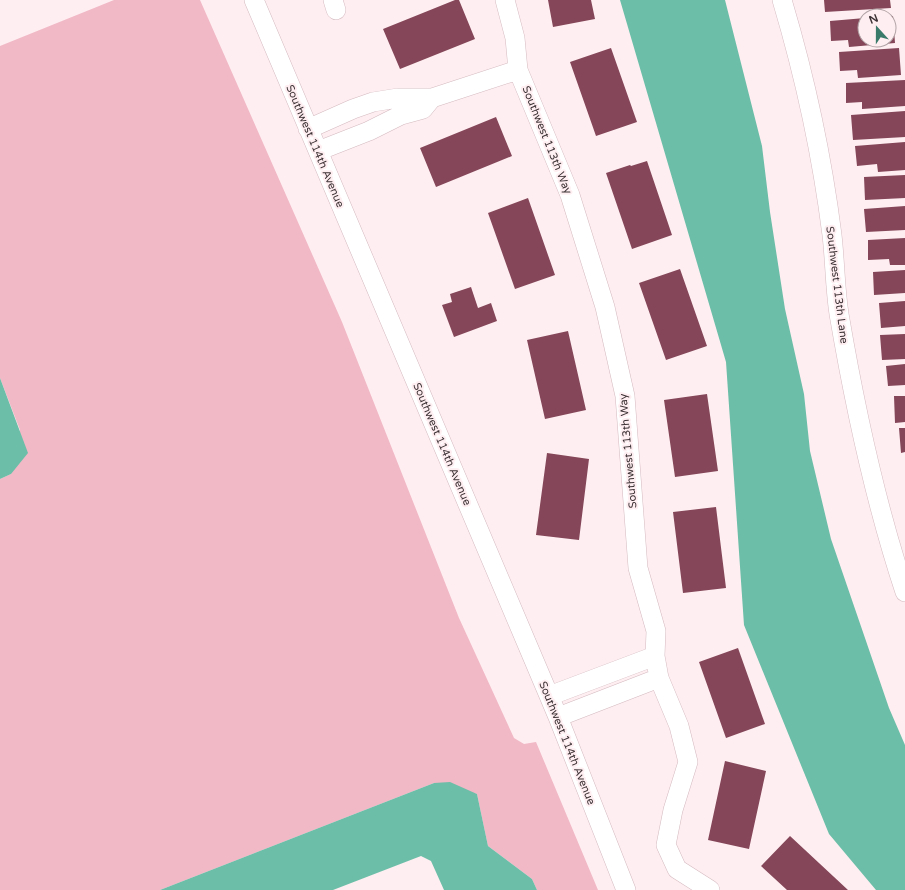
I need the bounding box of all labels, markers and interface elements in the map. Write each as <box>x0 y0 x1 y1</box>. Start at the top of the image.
north arrow <box>857 8 897 48</box>
text: N <box>867 11 880 27</box>
street label: Southwest 114th Avenue <box>283 83 347 209</box>
street label: Southwest 113th Way <box>519 84 575 196</box>
street label: Southwest 113th Lane <box>823 226 851 344</box>
street label: Southwest 114th Avenue <box>410 381 474 507</box>
street label: Southwest 113th Way <box>616 393 639 509</box>
street label: Southwest 114th Avenue <box>536 679 598 807</box>

